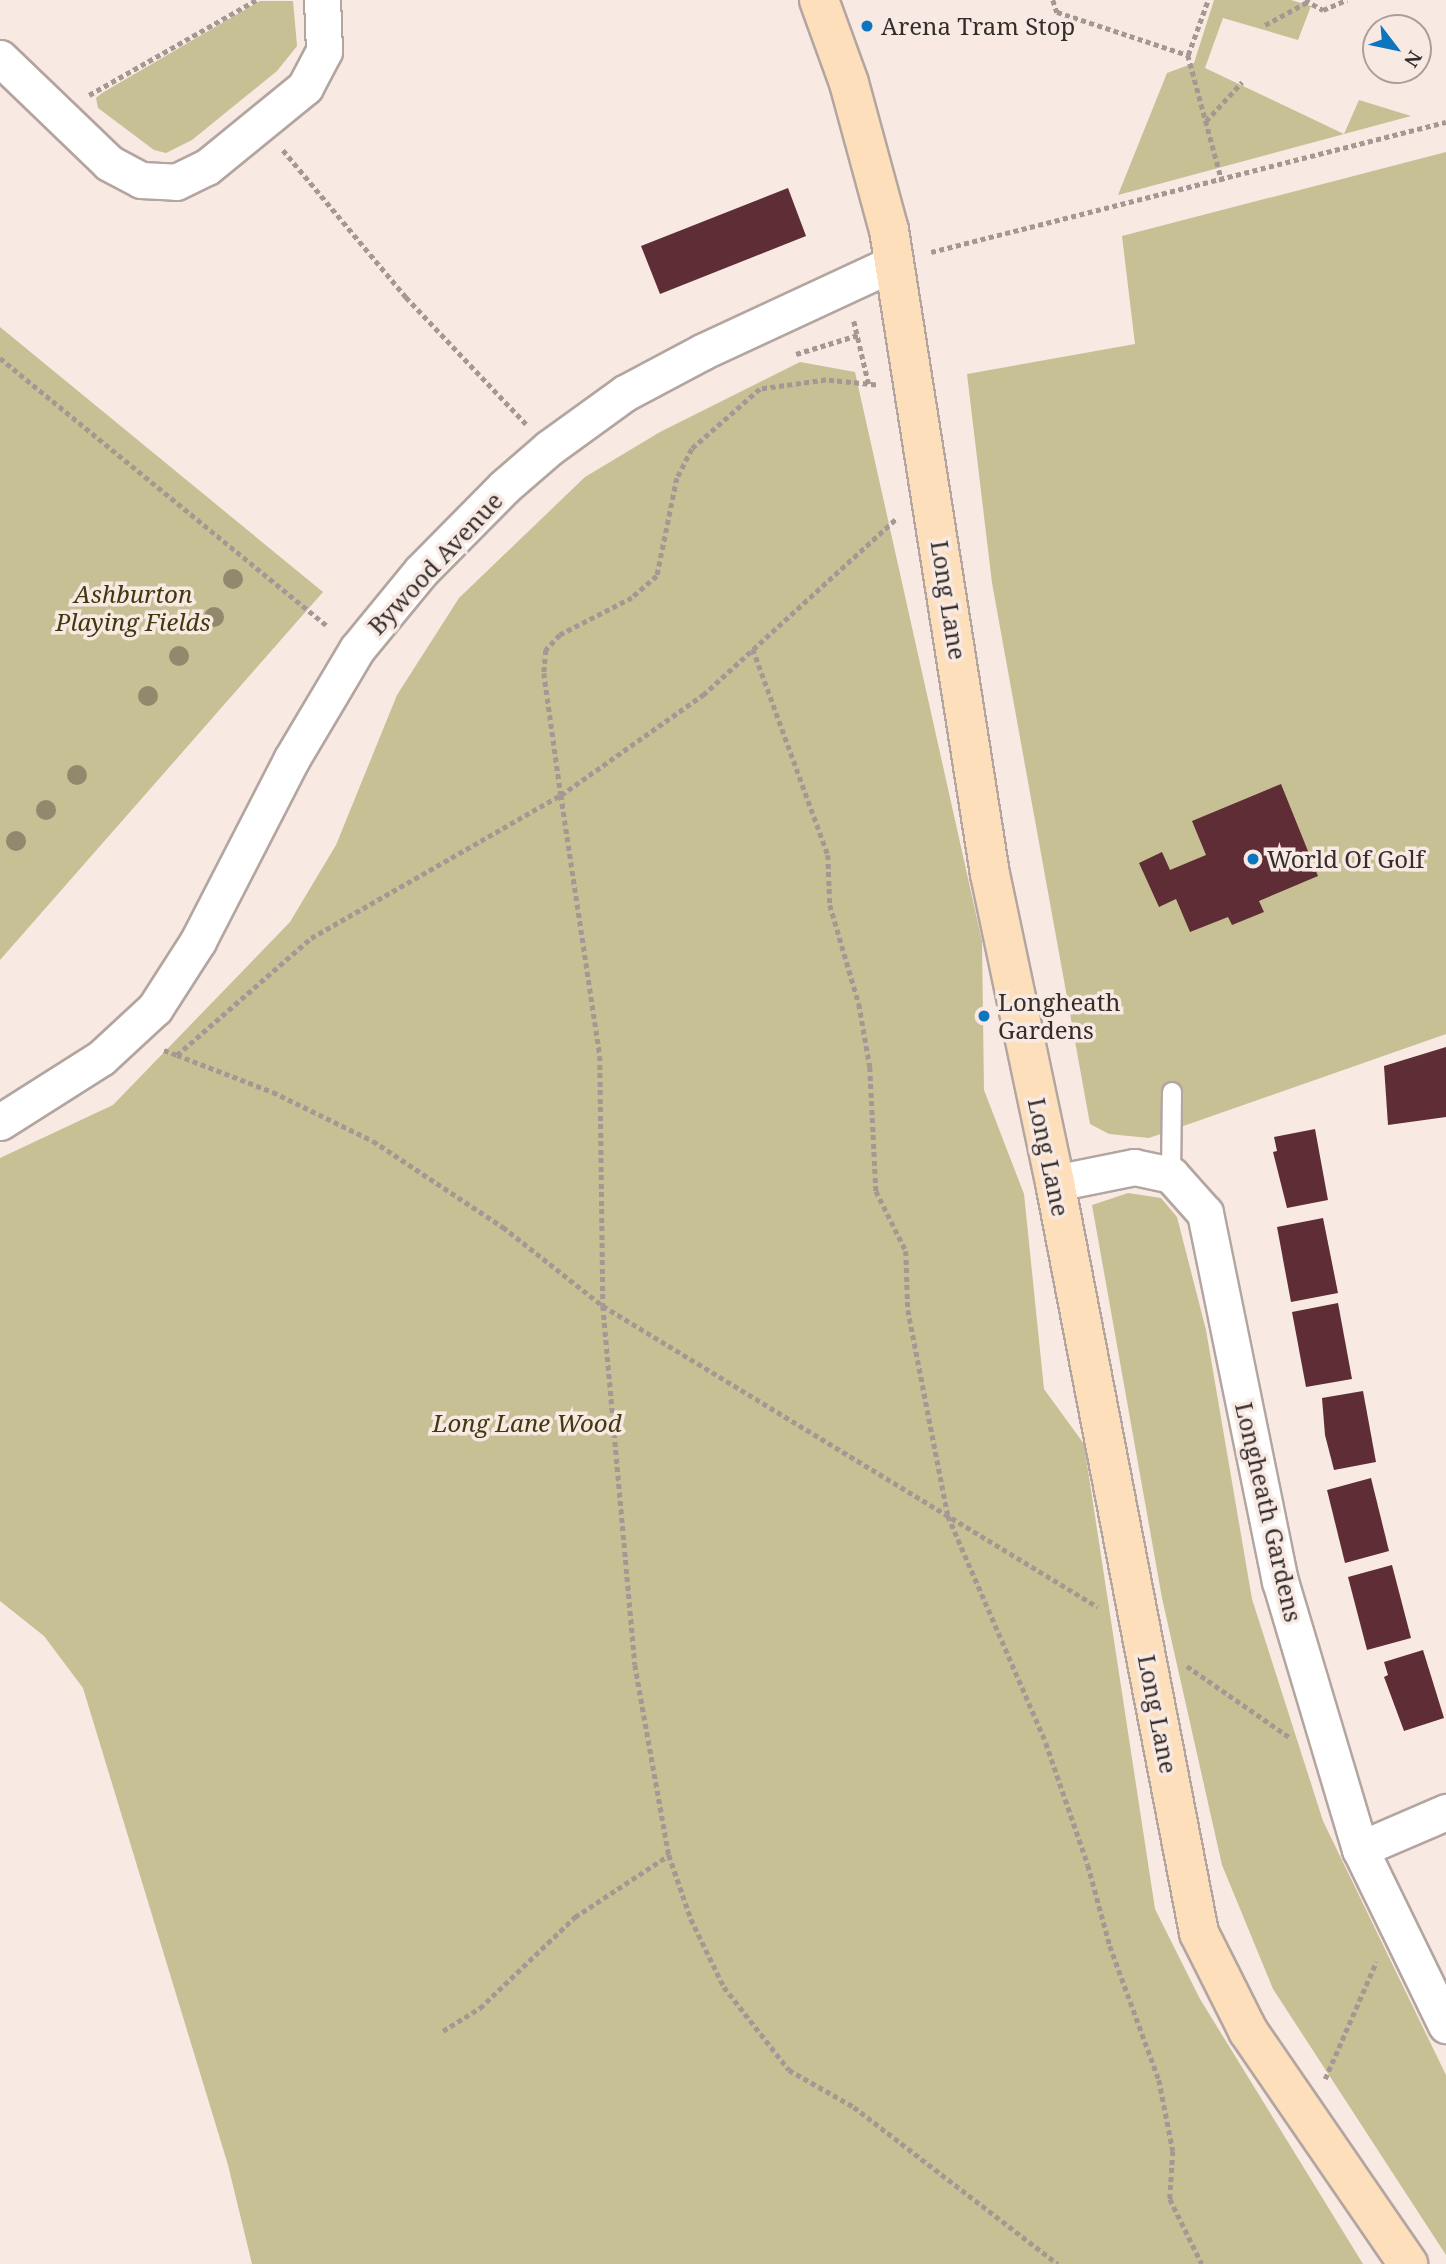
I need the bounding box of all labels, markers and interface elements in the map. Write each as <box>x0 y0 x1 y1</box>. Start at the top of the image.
place label: Arena Tram Stop <box>881 12 1075 40</box>
north arrow <box>1362 14 1432 84</box>
marker: Arena Tram Stop <box>859 18 875 34</box>
text: N <box>1398 46 1428 72</box>
street label: Bywood Avenue <box>362 486 508 640</box>
street label: Long Lane <box>925 538 973 662</box>
park label: Ashburton Playing Fields <box>55 580 211 636</box>
place label: World Of Golf <box>1267 845 1424 873</box>
marker: World Of Golf <box>1245 851 1261 867</box>
place label: Longheath Gardens <box>998 988 1120 1044</box>
marker: Longheath Gardens <box>976 1008 992 1024</box>
street label: Long Lane <box>1022 1095 1076 1219</box>
street label: Longheath Gardens <box>1230 1399 1308 1625</box>
park label: Long Lane Wood <box>432 1409 622 1437</box>
street label: Long Lane <box>1132 1652 1184 1776</box>

